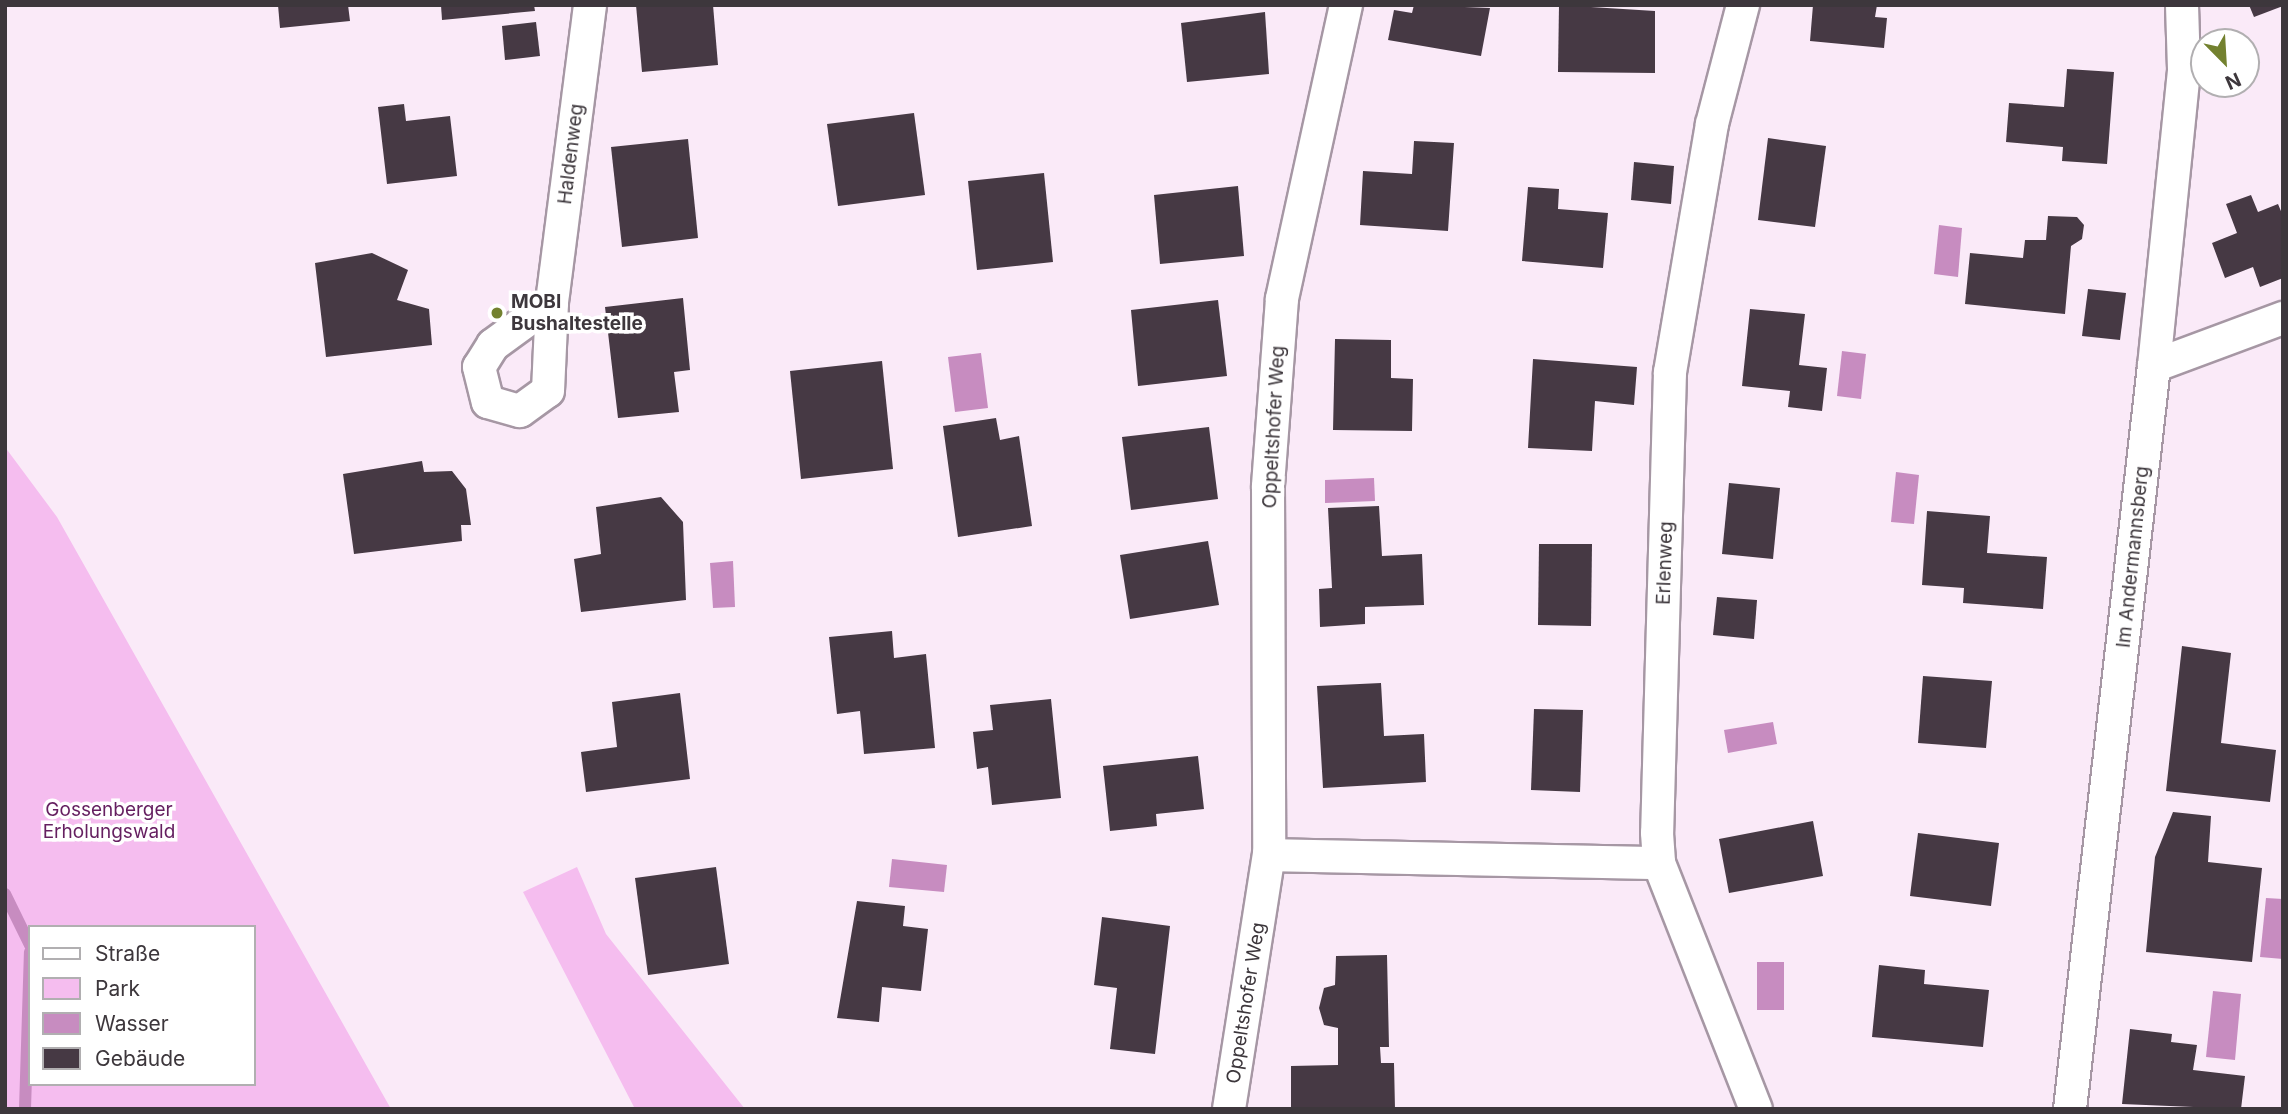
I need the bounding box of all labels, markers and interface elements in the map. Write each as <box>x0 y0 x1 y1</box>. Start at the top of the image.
north arrow <box>2190 28 2260 98</box>
text: N <box>2222 67 2244 94</box>
street label: Haldenweg <box>554 102 588 206</box>
place label: MOBI Bushaltestelle <box>511 291 643 335</box>
marker: MOBI Bushaltestelle <box>489 305 505 321</box>
street label: Oppeltshofer Weg <box>1258 345 1290 509</box>
street label: Im Andermannsberg <box>2112 465 2154 649</box>
street label: Erlenweg <box>1652 521 1678 605</box>
park label: Gossenberger Erholungswald <box>43 799 175 843</box>
street label: Oppeltshofer Weg <box>1222 921 1270 1085</box>
legend <box>28 925 256 1086</box>
text: Straße <box>95 941 160 966</box>
text: Park <box>95 976 140 1001</box>
text: Wasser <box>95 1011 169 1036</box>
text: Gebäude <box>95 1046 185 1071</box>

